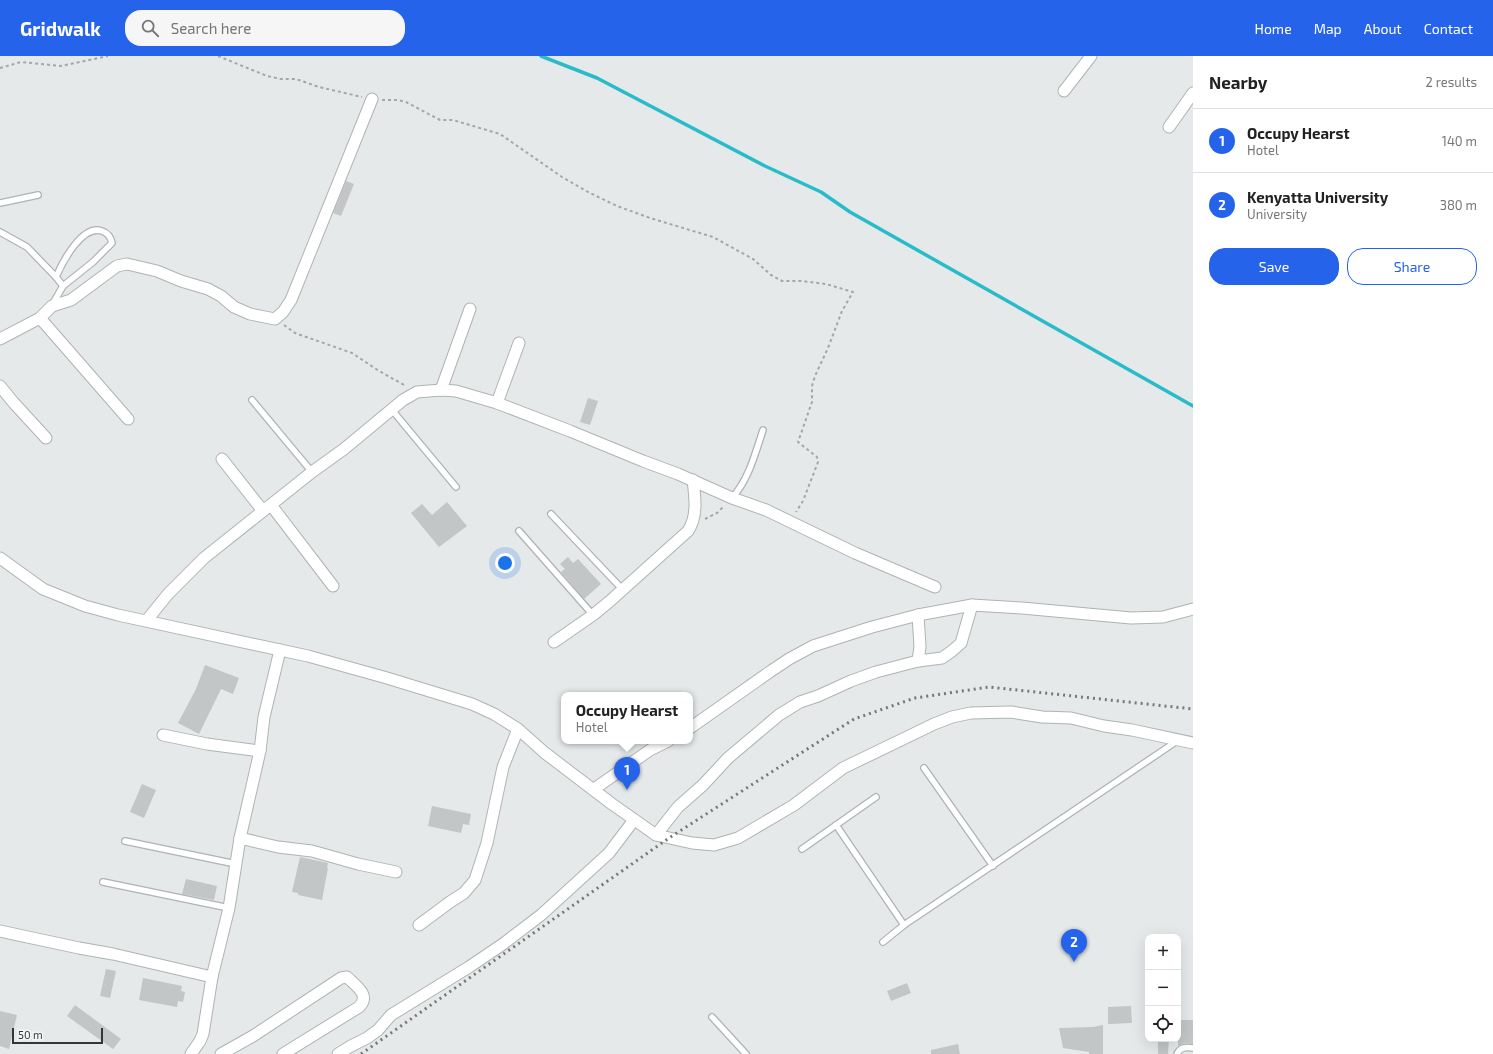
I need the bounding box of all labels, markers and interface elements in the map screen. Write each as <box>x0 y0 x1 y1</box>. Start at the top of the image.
search box <box>125 10 405 46</box>
text: Gridwalk <box>20 17 101 40</box>
icon: search <box>139 17 161 39</box>
text: Search here <box>171 19 251 37</box>
text: Home <box>1255 20 1292 37</box>
text: Map <box>1314 20 1342 37</box>
text: About <box>1364 20 1402 37</box>
text: Contact <box>1424 20 1473 37</box>
text: Nearby <box>1209 72 1267 92</box>
text: 2 results <box>1425 74 1477 90</box>
text: Occupy Hearst <box>1247 124 1350 142</box>
text: 1 <box>1219 133 1225 149</box>
text: 140 m <box>1442 133 1477 149</box>
text: Hotel <box>1247 142 1279 158</box>
text: Kenyatta University <box>1247 188 1388 206</box>
text: 2 <box>1218 197 1226 213</box>
text: 380 m <box>1440 197 1477 213</box>
text: University <box>1247 206 1307 222</box>
button: Save <box>1209 248 1339 285</box>
button: Share <box>1347 248 1477 285</box>
your location <box>495 553 515 573</box>
popup <box>561 692 693 744</box>
text: Occupy Hearst <box>576 701 678 719</box>
text: Hotel <box>576 719 608 735</box>
pin: 1 <box>614 757 640 790</box>
pin: 2 <box>1061 929 1087 962</box>
map controls <box>1145 934 1181 1042</box>
button: + <box>1145 934 1181 970</box>
button: − <box>1145 970 1181 1006</box>
button: locate <box>1145 1006 1181 1042</box>
scale bar <box>12 1026 103 1045</box>
text: 50 m <box>18 1028 43 1041</box>

